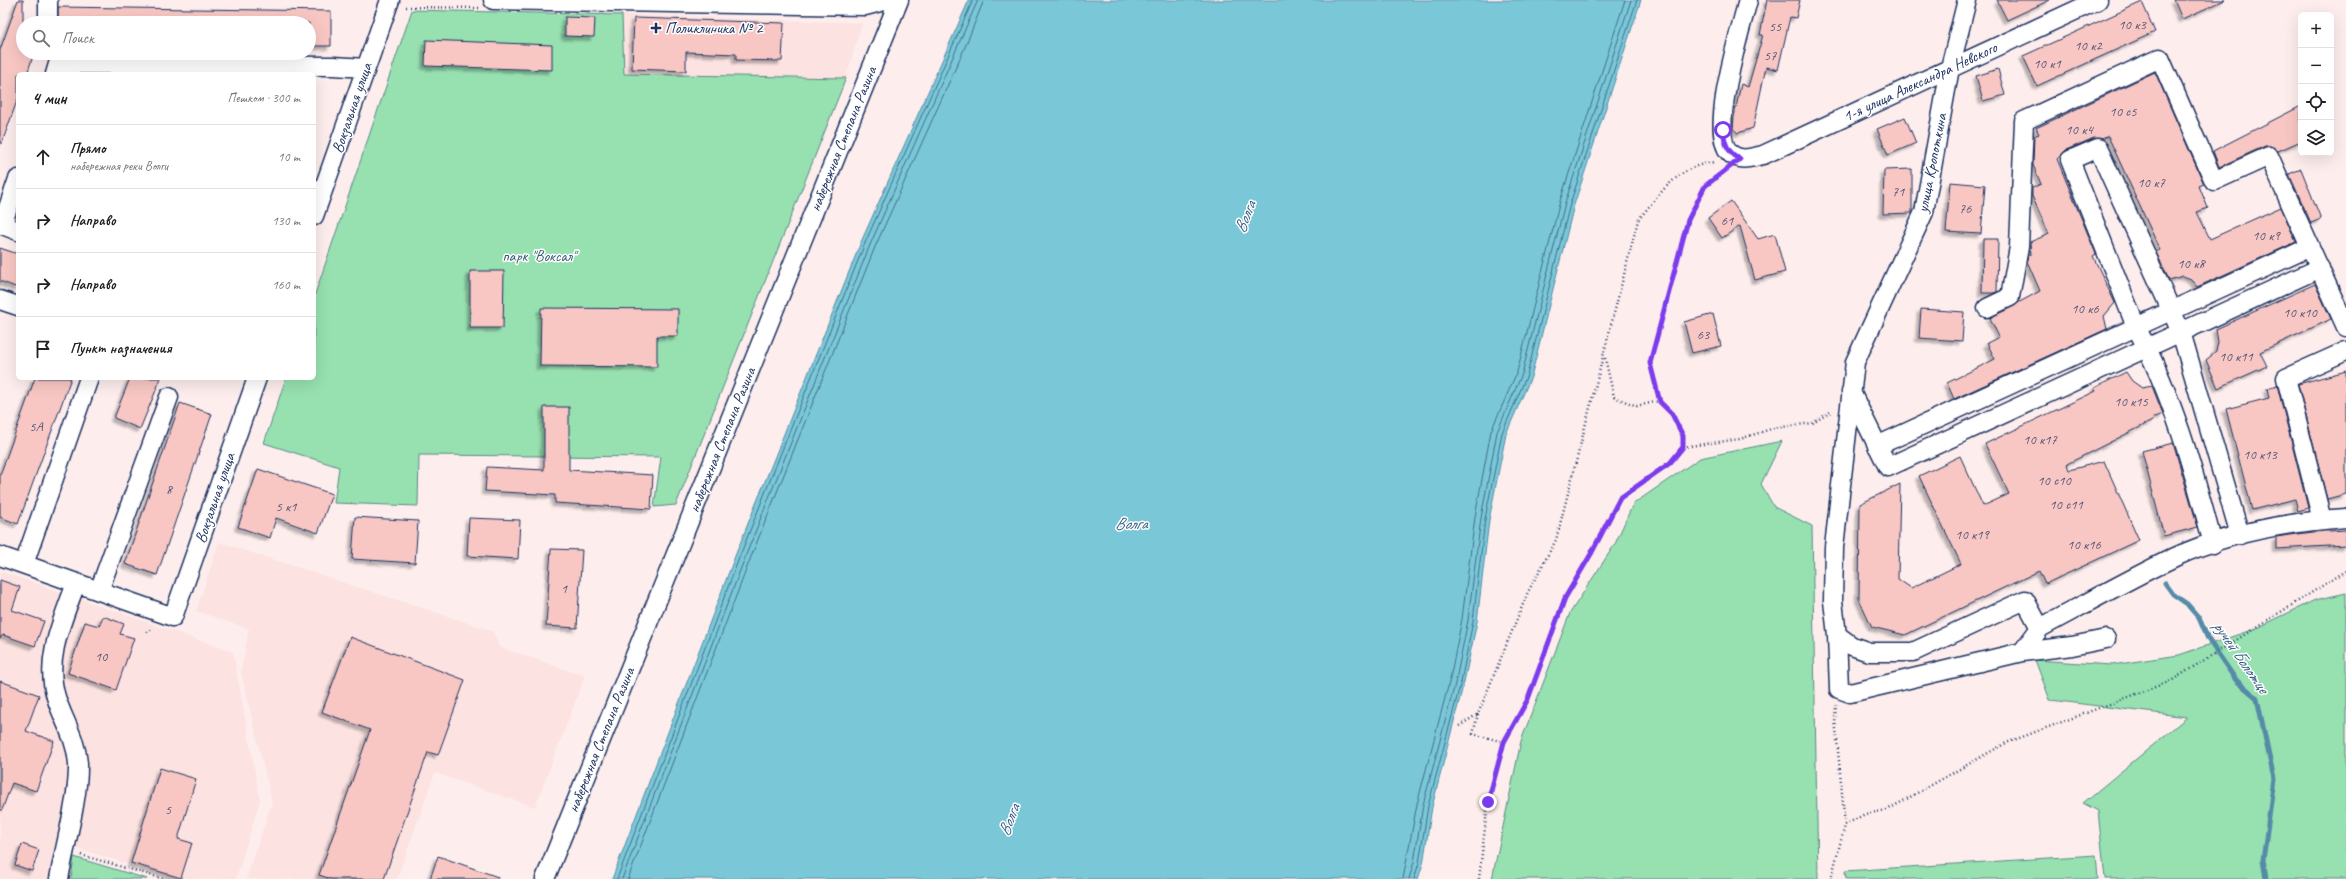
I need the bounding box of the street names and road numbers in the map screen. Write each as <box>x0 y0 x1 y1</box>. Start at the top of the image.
street label: 1-я улица Александра Невского <box>1840 37 2001 126</box>
street label: Вокзальная улица <box>327 59 377 156</box>
street label: набережная Степана Разина <box>805 62 882 214</box>
street label: улица Кропоткина <box>1912 111 1952 215</box>
street label: набережная Степана Разина <box>684 363 761 515</box>
street label: Вокзальная улица <box>190 449 240 546</box>
street label: набережная Степана Разина <box>563 663 640 815</box>

